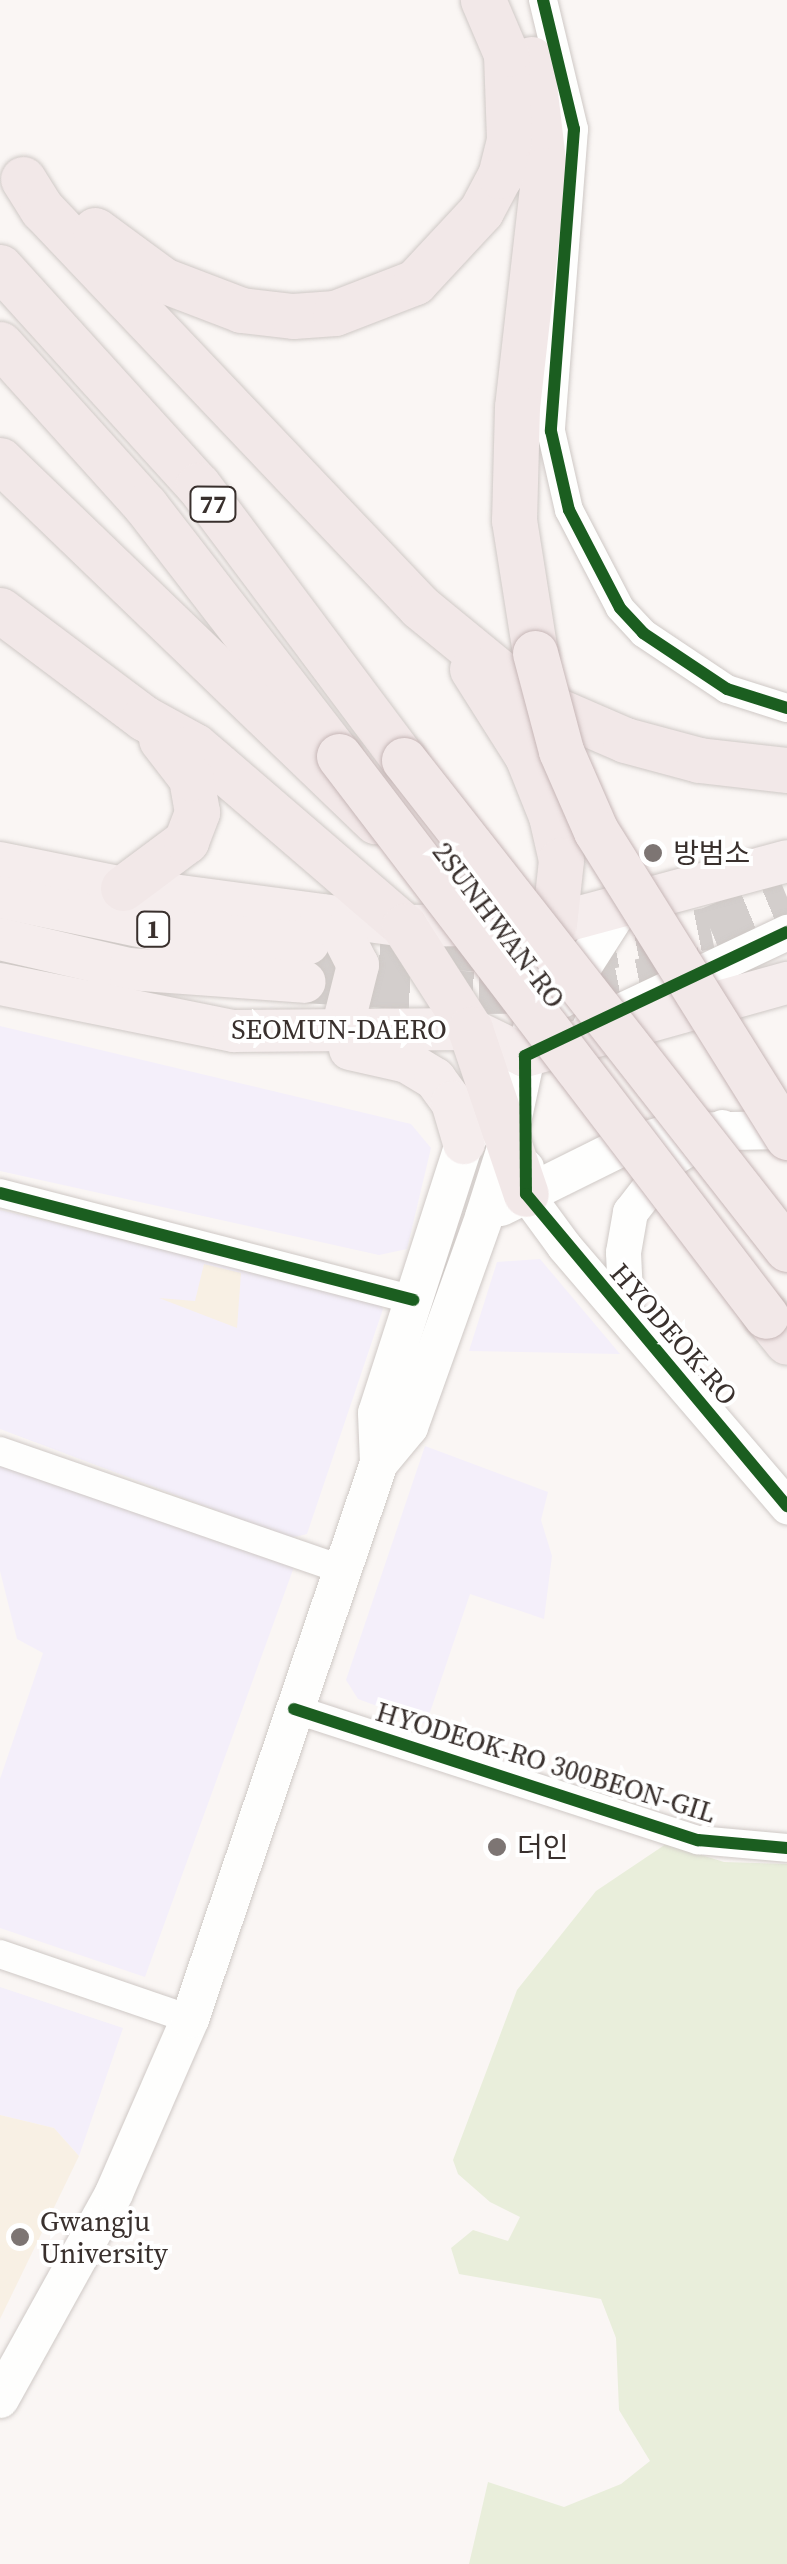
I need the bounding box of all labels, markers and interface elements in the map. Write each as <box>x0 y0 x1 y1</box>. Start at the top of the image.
road number: 77 <box>188 484 238 524</box>
street label: 2SUNHWAN-RO <box>426 835 572 1015</box>
place label: 방범소 <box>673 836 750 870</box>
marker: 방범소 <box>642 842 664 864</box>
road number: 1 <box>136 909 170 949</box>
street label: SEOMUN-DAERO <box>231 1012 447 1046</box>
street label: HYODEOK-RO <box>603 1256 745 1412</box>
street label: HYODEOK-RO 300BEON-GIL <box>372 1694 720 1830</box>
place label: 더인 <box>517 1830 569 1864</box>
marker: 더인 <box>486 1836 508 1858</box>
place label: Gwangju University <box>40 2204 168 2270</box>
marker: Gwangju University <box>9 2226 31 2248</box>

